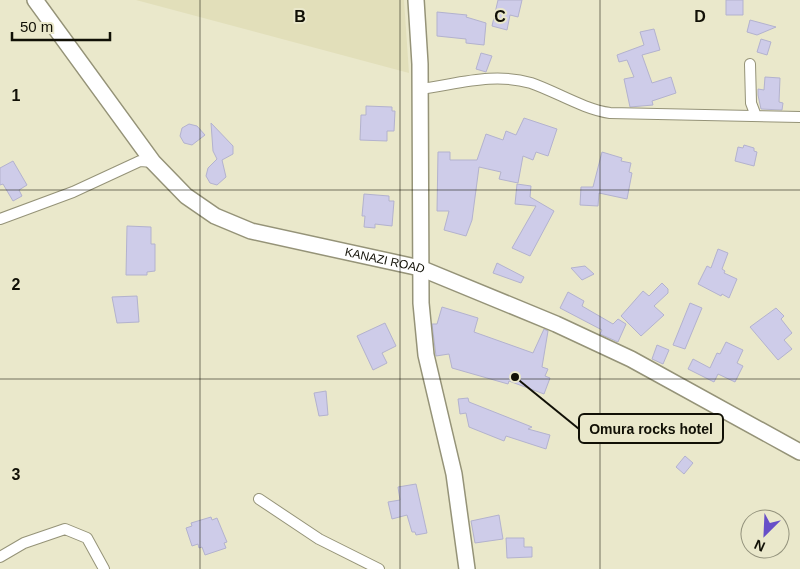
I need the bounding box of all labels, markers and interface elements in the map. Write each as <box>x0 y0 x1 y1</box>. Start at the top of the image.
text: B <box>294 8 306 25</box>
text: C <box>494 8 506 25</box>
text: D <box>694 8 706 25</box>
scale bar <box>12 10 110 42</box>
text: 50 m <box>20 18 53 35</box>
text: 1 <box>12 87 21 104</box>
street label: KANAZI ROAD <box>344 245 427 276</box>
text: 2 <box>12 276 21 293</box>
callout: Omura rocks hotel <box>579 414 723 443</box>
text: Omura rocks hotel <box>589 421 713 437</box>
text: 3 <box>12 466 21 483</box>
north arrow <box>740 509 790 559</box>
text: N <box>752 537 768 555</box>

